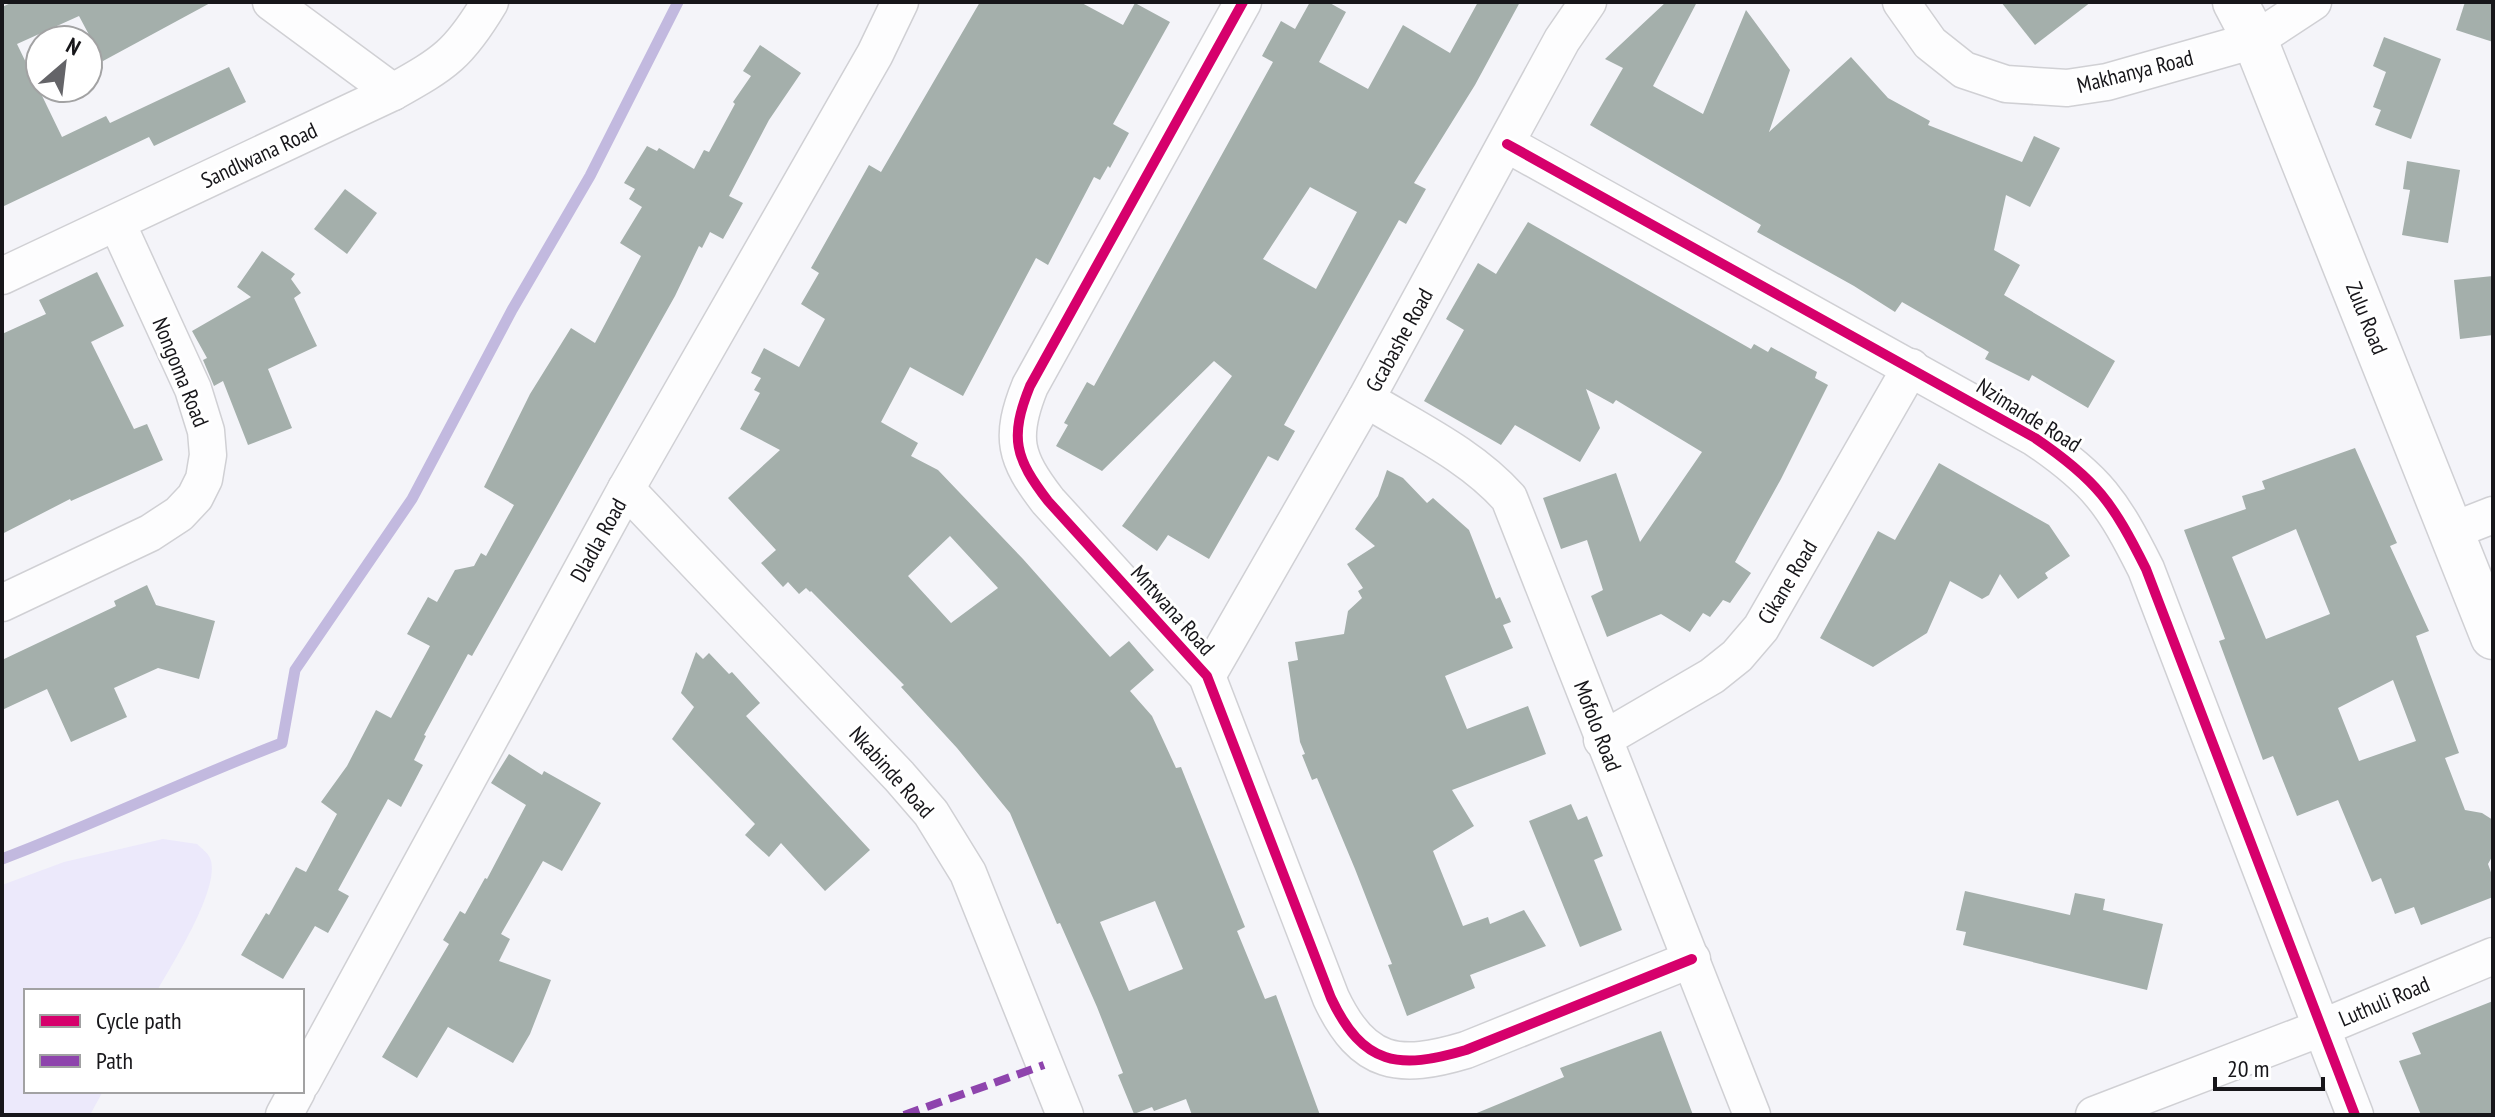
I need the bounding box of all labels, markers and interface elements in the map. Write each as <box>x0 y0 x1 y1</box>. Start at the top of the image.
north arrow <box>24 24 104 104</box>
text: N <box>62 31 85 61</box>
street label: Makhanya Road <box>2074 43 2196 99</box>
street label: Sandlwana Road <box>196 116 322 194</box>
street label: Zulu Road <box>2340 278 2394 358</box>
street label: Gcabashe Road <box>1359 283 1439 397</box>
street label: Nongoma Road <box>146 313 216 431</box>
street label: Nzimande Road <box>1971 372 2087 458</box>
street label: Dladla Road <box>564 493 632 587</box>
street label: Cikane Road <box>1751 535 1823 629</box>
street label: Mntwana Road <box>1125 559 1221 661</box>
street label: Mofolo Road <box>1568 677 1628 775</box>
street label: Nkabinde Road <box>843 720 941 824</box>
street label: Luthuli Road <box>2334 969 2434 1033</box>
legend <box>24 989 304 1093</box>
text: Cycle path <box>96 1005 182 1036</box>
scale bar <box>2215 1041 2323 1091</box>
text: Path <box>96 1045 133 1076</box>
text: 20 m <box>2227 1053 2269 1084</box>

